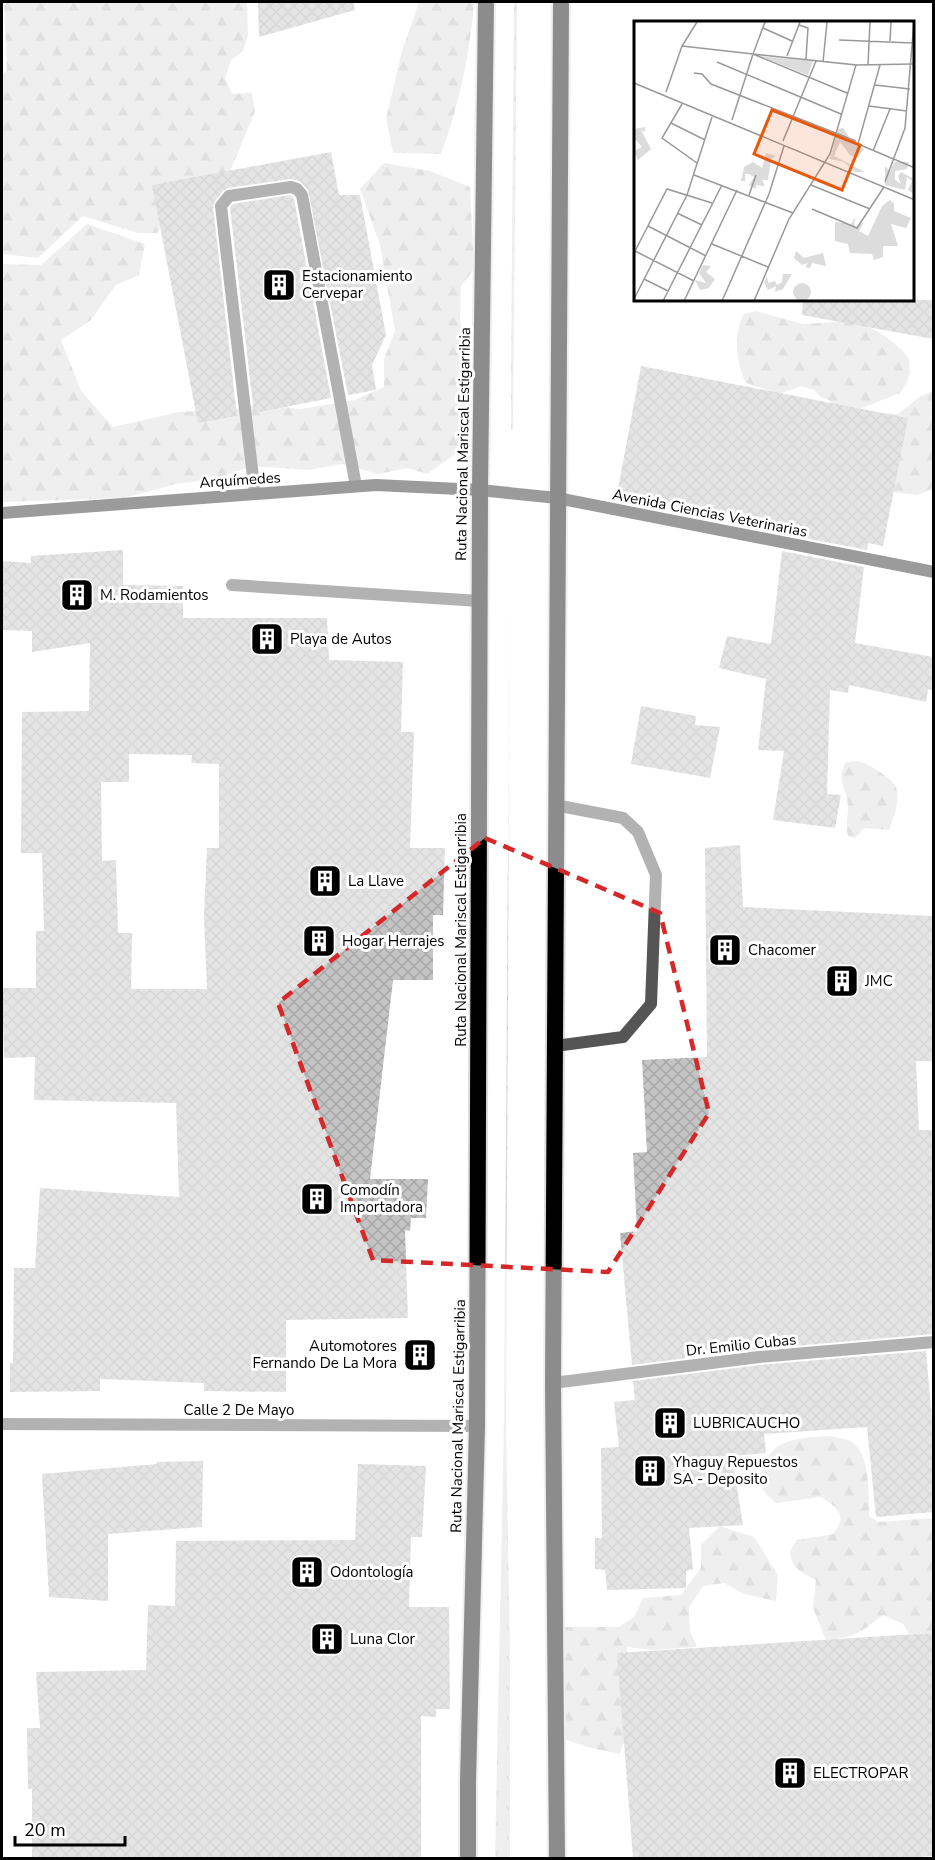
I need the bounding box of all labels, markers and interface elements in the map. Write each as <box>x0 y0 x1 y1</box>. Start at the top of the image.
inset map <box>634 21 914 302</box>
place label: Estacionamiento Cervepar <box>302 266 413 303</box>
building icon: Estacionamiento Cervepar <box>261 267 297 303</box>
street label: Ruta Nacional Mariscal Estigarribia <box>451 327 475 561</box>
street label: Arquímedes <box>199 467 281 493</box>
street label: Avenida Ciencias Veterinarias <box>611 484 809 542</box>
building icon: M. Rodamientos <box>59 577 95 613</box>
place label: M. Rodamientos <box>100 585 209 605</box>
building icon: Playa de Autos <box>249 621 285 657</box>
place label: Playa de Autos <box>290 629 392 649</box>
street label: Ruta Nacional Mariscal Estigarribia <box>451 813 471 1047</box>
building icon: La Llave <box>307 863 343 899</box>
place label: La Llave <box>348 871 404 891</box>
building icon: Hogar Herrajes <box>301 923 337 959</box>
place label: Hogar Herrajes <box>342 931 444 951</box>
building icon: Chacomer <box>707 932 743 968</box>
place label: Chacomer <box>748 940 817 960</box>
building icon: JMC <box>824 963 860 999</box>
place label: JMC <box>864 971 893 991</box>
place label: Comodín Importadora <box>340 1180 423 1217</box>
building icon: Comodín Importadora <box>299 1181 335 1217</box>
street label: Ruta Nacional Mariscal Estigarribia <box>446 1299 470 1533</box>
street label: Dr. Emilio Cubas <box>685 1329 797 1361</box>
place label: Automotores Fernando De La Mora <box>252 1336 397 1373</box>
building icon: Automotores Fernando De La Mora <box>402 1337 438 1373</box>
street label: Calle 2 De Mayo <box>184 1400 294 1420</box>
building icon: LUBRICAUCHO <box>652 1405 688 1441</box>
place label: LUBRICAUCHO <box>693 1413 800 1433</box>
place label: Yhaguy Repuestos SA - Deposito <box>672 1452 798 1489</box>
building icon: Yhaguy Repuestos SA - Deposito <box>632 1453 668 1489</box>
building icon: Odontología <box>289 1554 325 1590</box>
place label: Odontología <box>330 1562 414 1582</box>
building icon: Luna Clor <box>309 1621 345 1657</box>
place label: Luna Clor <box>350 1629 416 1649</box>
building icon: ELECTROPAR <box>772 1755 808 1791</box>
place label: ELECTROPAR <box>813 1763 908 1783</box>
scale bar <box>15 1809 124 1847</box>
text: 20 m <box>24 1818 66 1842</box>

